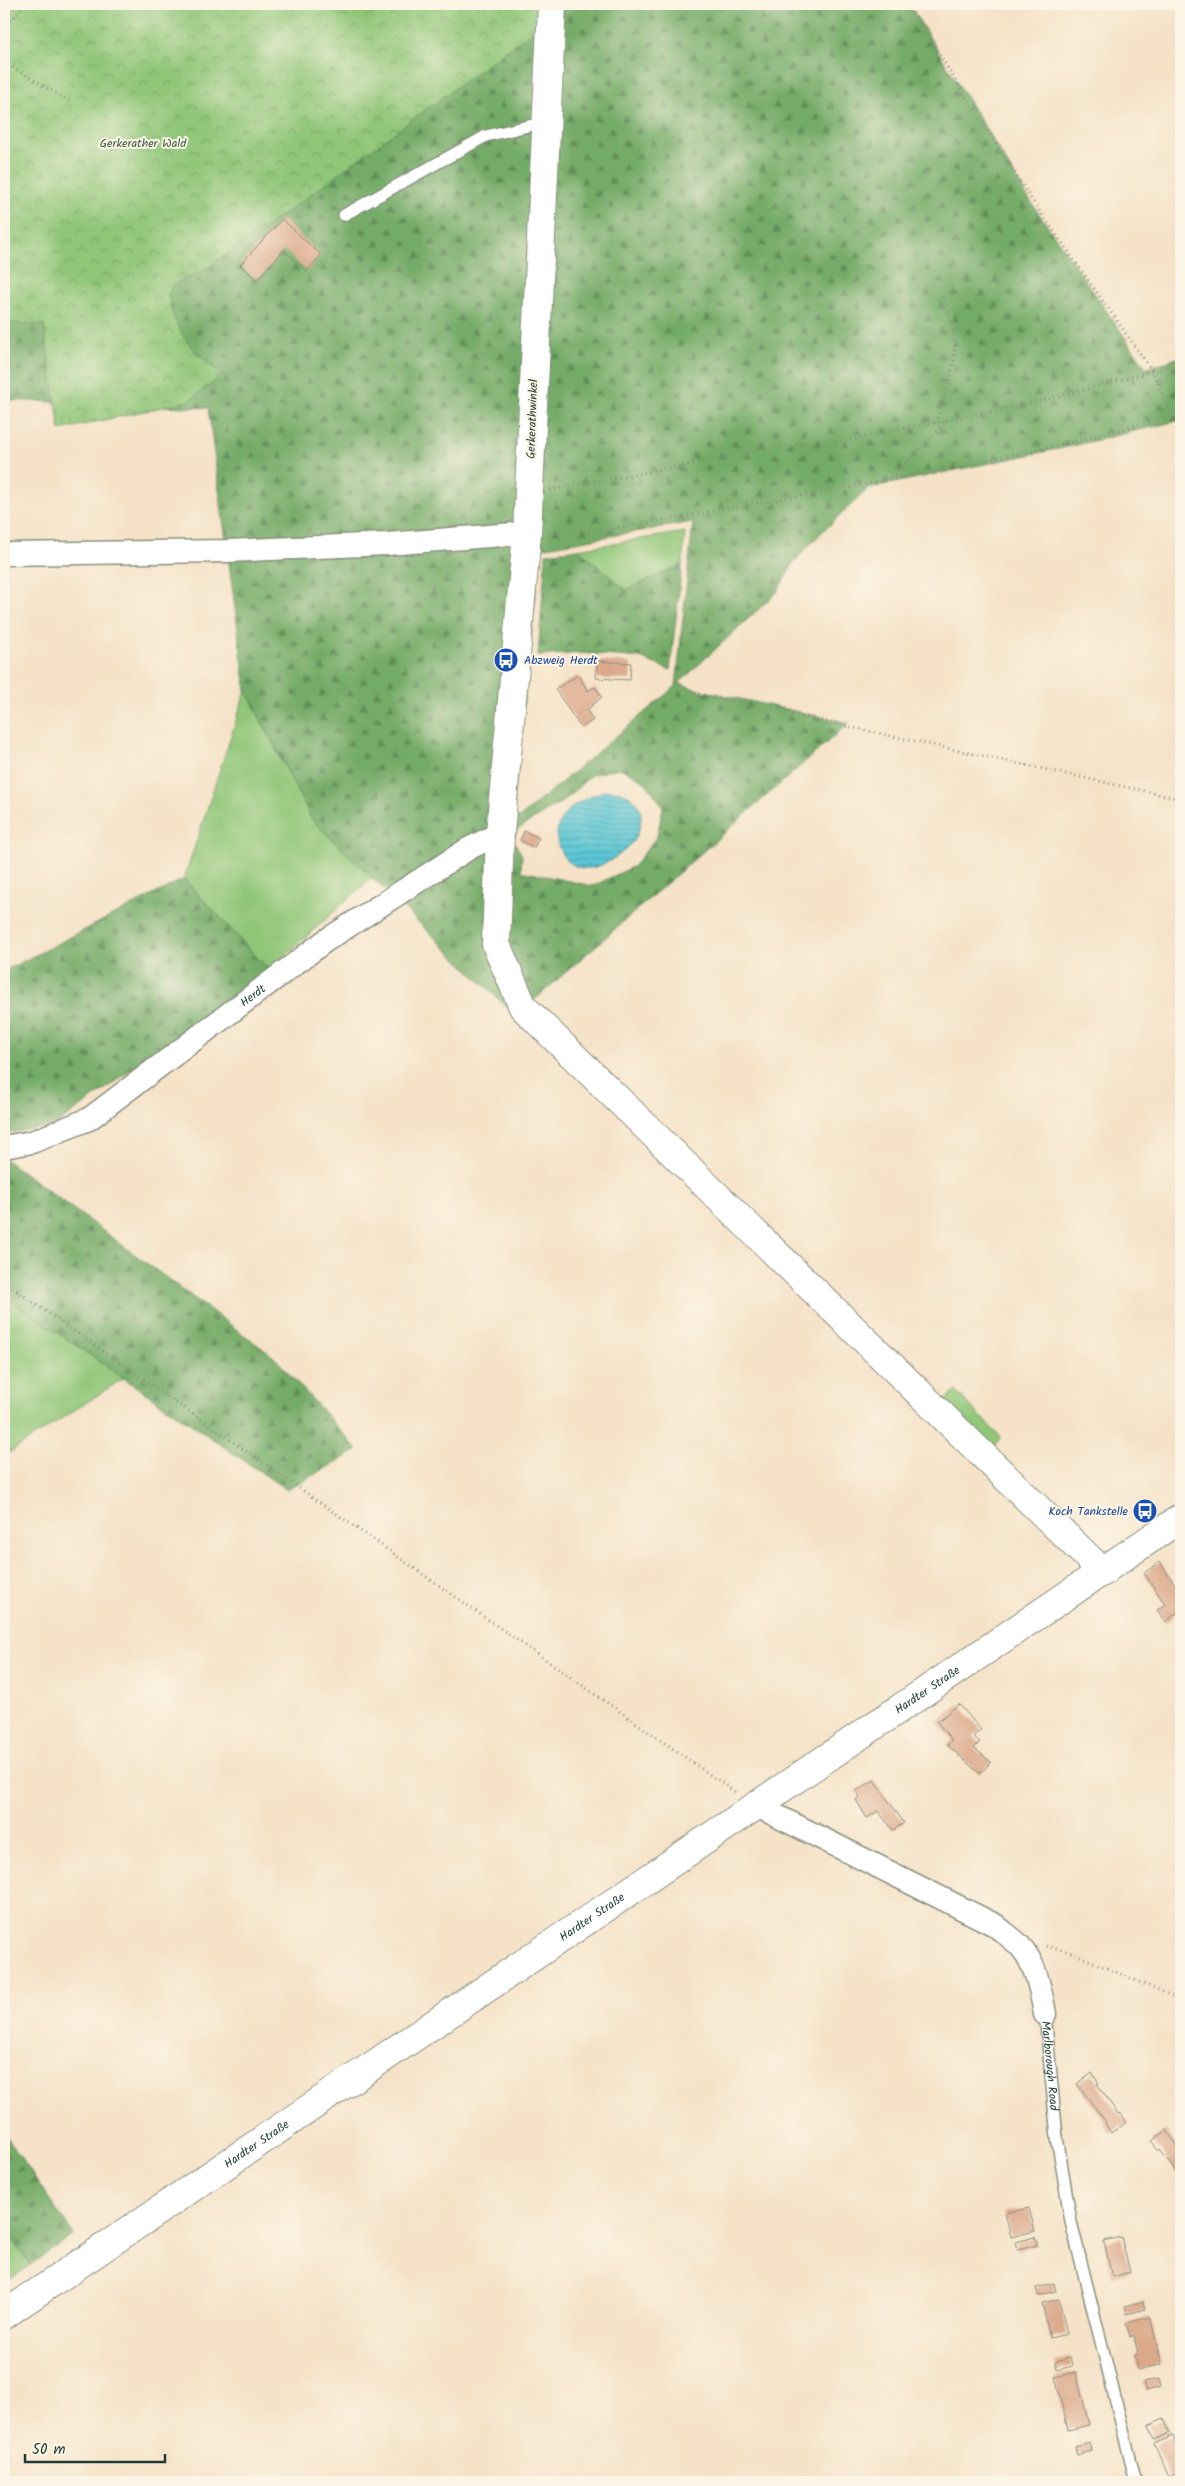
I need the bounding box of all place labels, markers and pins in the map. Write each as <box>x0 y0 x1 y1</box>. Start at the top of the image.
bus stop icon: Abzweig Herdt <box>493 647 519 673</box>
place label: Abzweig Herdt <box>524 651 598 670</box>
bus stop icon: Koch Tankstelle <box>1132 1498 1158 1524</box>
place label: Koch Tankstelle <box>1048 1502 1129 1521</box>

